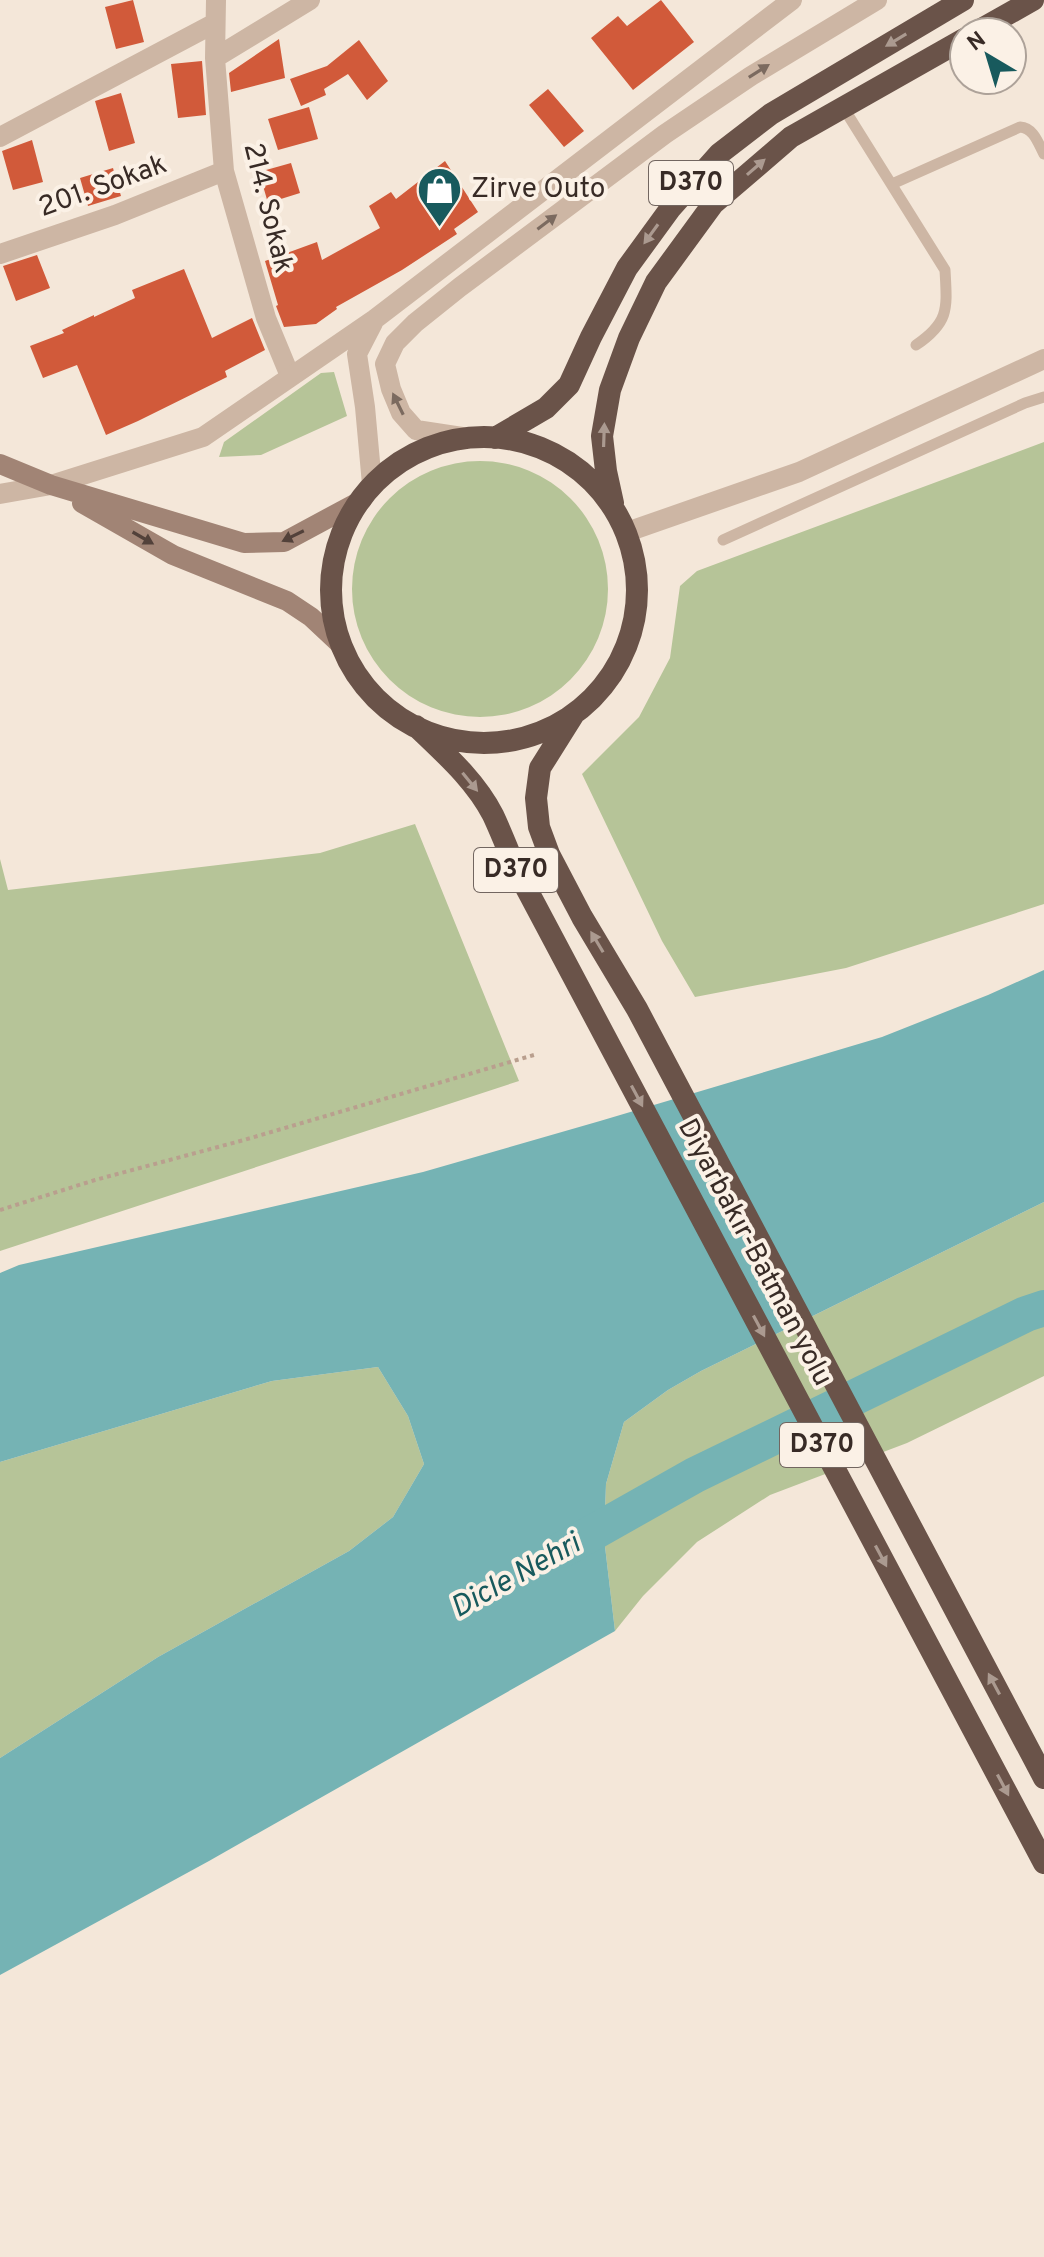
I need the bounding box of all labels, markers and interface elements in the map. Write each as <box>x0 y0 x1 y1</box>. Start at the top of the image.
north arrow <box>948 16 1028 96</box>
text: N <box>963 27 992 58</box>
one-way arrow <box>885 33 907 47</box>
one-way arrow <box>748 65 770 79</box>
street label: 214. Sokak <box>233 139 301 277</box>
street label: 201. Sokak <box>34 147 172 227</box>
one-way arrow <box>745 159 765 176</box>
road number: D370 <box>649 161 733 205</box>
shop icon: Zirve Outo <box>416 166 464 229</box>
place label: Zirve Outo <box>471 172 605 208</box>
one-way arrow <box>537 215 557 231</box>
one-way arrow <box>643 223 659 245</box>
one-way arrow <box>391 393 405 416</box>
one-way arrow <box>598 422 611 447</box>
one-way arrow <box>281 529 304 543</box>
one-way arrow <box>132 531 154 545</box>
one-way arrow <box>461 772 477 792</box>
road number: D370 <box>474 848 558 892</box>
one-way arrow <box>590 931 604 953</box>
one-way arrow <box>630 1085 643 1108</box>
street label: Diyarbakır-Batman yolu <box>668 1113 840 1393</box>
one-way arrow <box>751 1315 765 1337</box>
road number: D370 <box>780 1423 864 1467</box>
water label: Dicle Nehri <box>445 1526 589 1628</box>
one-way arrow <box>874 1544 887 1567</box>
one-way arrow <box>988 1673 1001 1696</box>
one-way arrow <box>996 1774 1009 1797</box>

